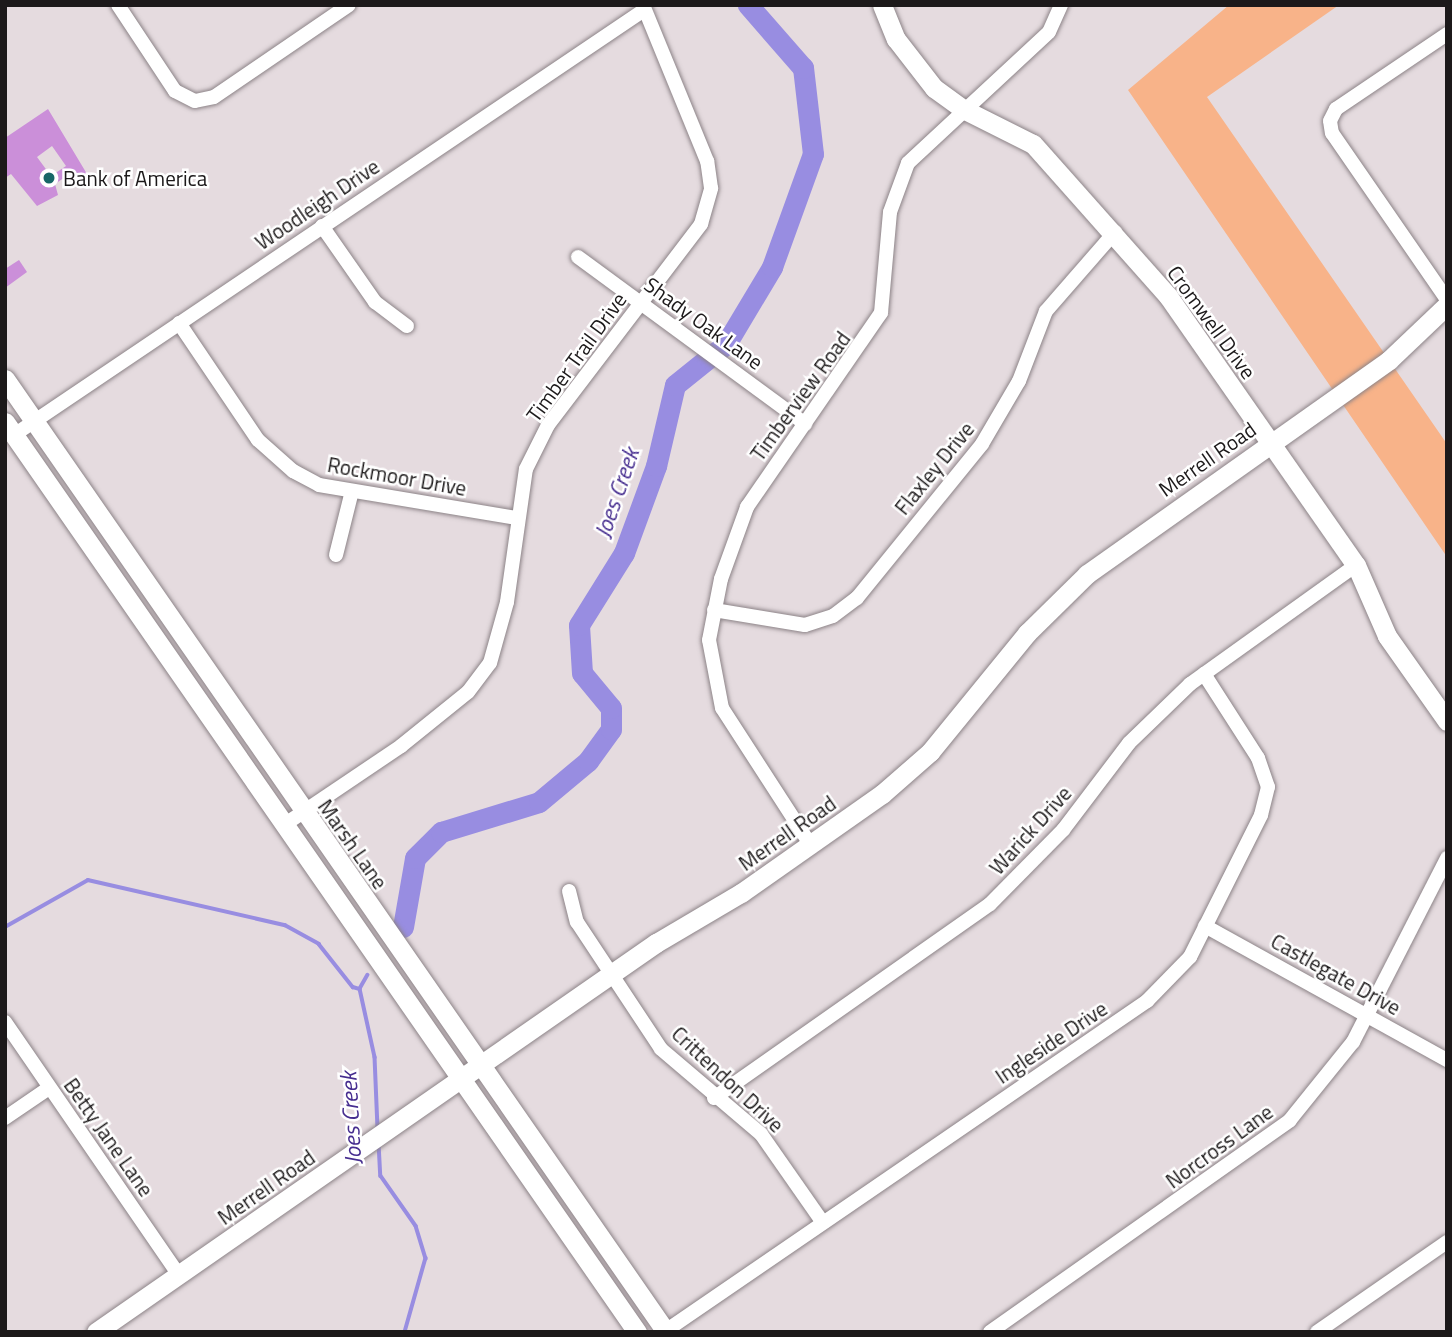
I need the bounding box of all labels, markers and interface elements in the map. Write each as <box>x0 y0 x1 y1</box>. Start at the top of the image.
street label: Woodleigh Drive <box>250 153 384 255</box>
place label: Bank of America <box>63 165 207 191</box>
marker: Bank of America <box>41 170 57 186</box>
street label: Cromwell Drive <box>1163 261 1261 383</box>
street label: Shady Oak Lane <box>640 271 768 375</box>
street label: Timber Trail Drive <box>521 287 631 427</box>
street label: Timberview Road <box>745 327 855 465</box>
street label: Merrell Road <box>1154 416 1260 502</box>
street label: Flaxley Drive <box>889 417 979 519</box>
water label: Joes Creek <box>589 445 645 541</box>
street label: Rockmoor Drive <box>326 451 468 501</box>
street label: Warick Drive <box>984 781 1076 879</box>
street label: Merrell Road <box>734 790 840 876</box>
street label: Marsh Lane <box>313 794 393 894</box>
street label: Castlegate Drive <box>1267 928 1405 1020</box>
street label: Ingleside Drive <box>990 995 1112 1089</box>
street label: Crittendon Drive <box>667 1021 789 1137</box>
water label: Joes Creek <box>335 1071 367 1165</box>
street label: Betty Jane Lane <box>59 1073 159 1201</box>
street label: Norcross Lane <box>1161 1099 1277 1193</box>
street label: Merrell Road <box>213 1144 319 1230</box>

